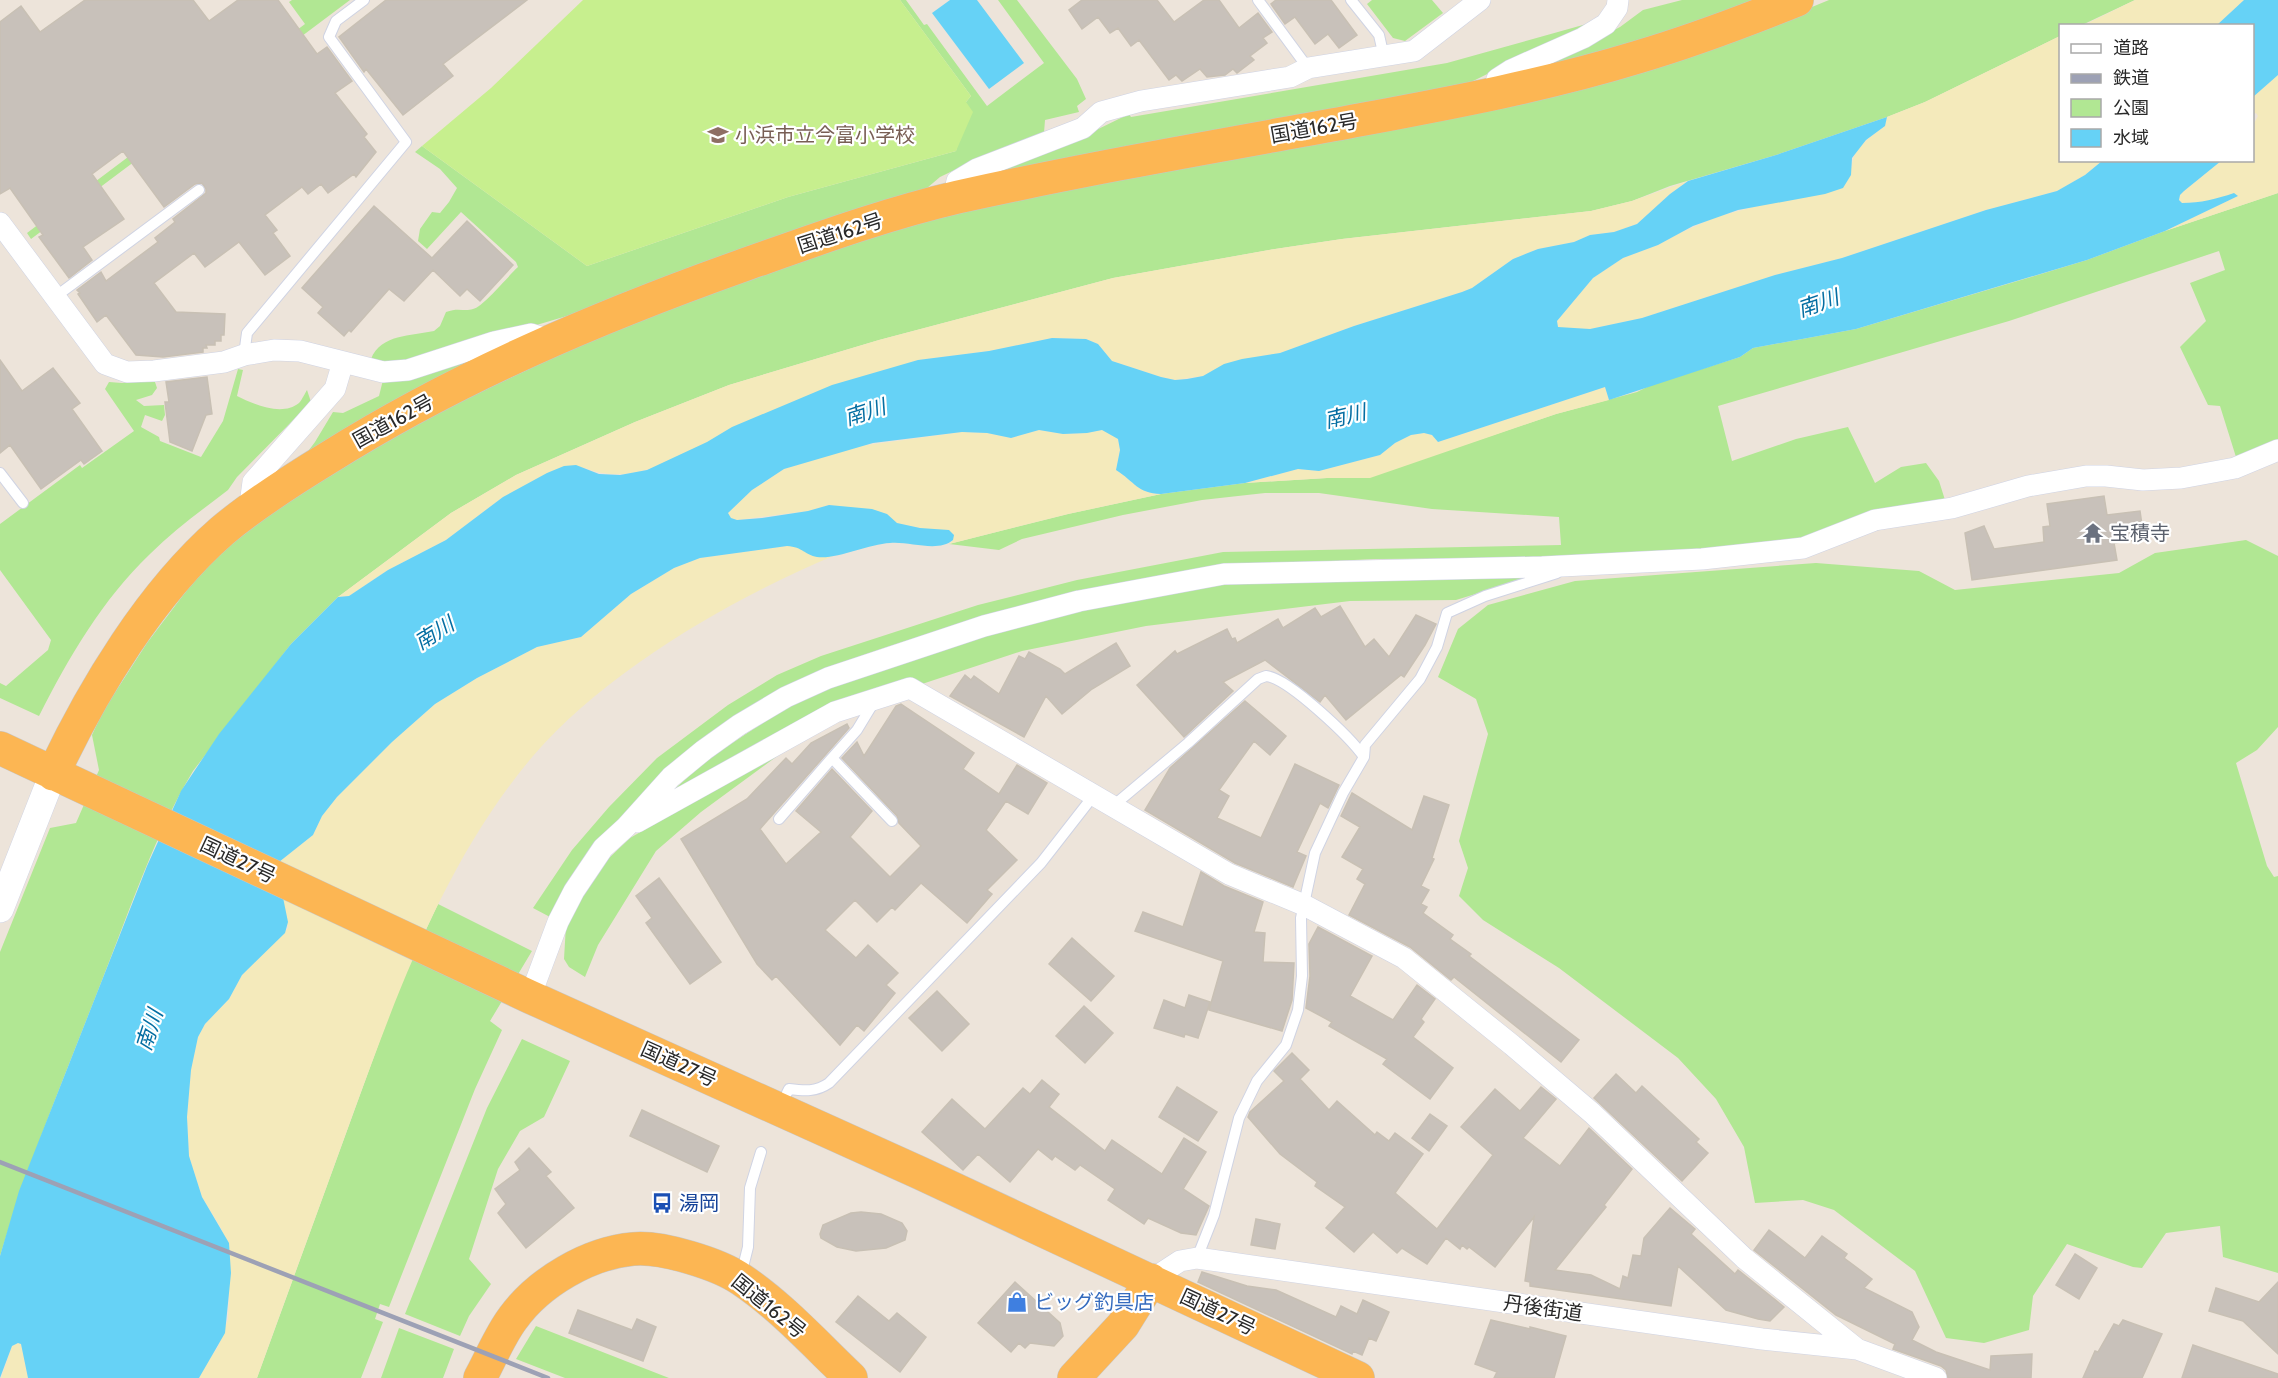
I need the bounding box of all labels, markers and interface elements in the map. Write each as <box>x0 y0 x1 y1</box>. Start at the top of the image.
legend <box>2059 24 2254 162</box>
text: 道路 <box>2113 37 2149 59</box>
text: 鉄道 <box>2113 67 2149 89</box>
text: 公園 <box>2113 97 2149 119</box>
street label: 国道162号 <box>1268 109 1360 147</box>
school or university icon: 小浜市立今富小学校 <box>706 123 730 147</box>
place label: 小浜市立今富小学校 <box>735 123 915 147</box>
text: 水域 <box>2113 127 2149 149</box>
street label: 国道162号 <box>794 208 886 258</box>
water label: 南川 <box>1794 284 1844 322</box>
street label: 国道162号 <box>349 389 437 453</box>
water label: 南川 <box>841 393 891 430</box>
water label: 南川 <box>1322 399 1370 433</box>
temple icon: 宝積寺 <box>2081 521 2105 545</box>
place label: 宝積寺 <box>2110 521 2170 545</box>
water label: 南川 <box>410 610 460 655</box>
street label: 国道27号 <box>196 832 280 888</box>
water label: 南川 <box>131 1004 168 1054</box>
street label: 国道27号 <box>637 1037 721 1091</box>
bus stop icon: 湯岡 <box>650 1191 674 1215</box>
place label: 湯岡 <box>679 1191 719 1215</box>
street label: 国道162号 <box>727 1269 811 1343</box>
street label: 国道27号 <box>1176 1284 1260 1340</box>
shop icon: ビッグ釣具店 <box>1005 1290 1029 1314</box>
place label: ビッグ釣具店 <box>1034 1290 1154 1314</box>
street label: 丹後街道 <box>1502 1291 1584 1325</box>

